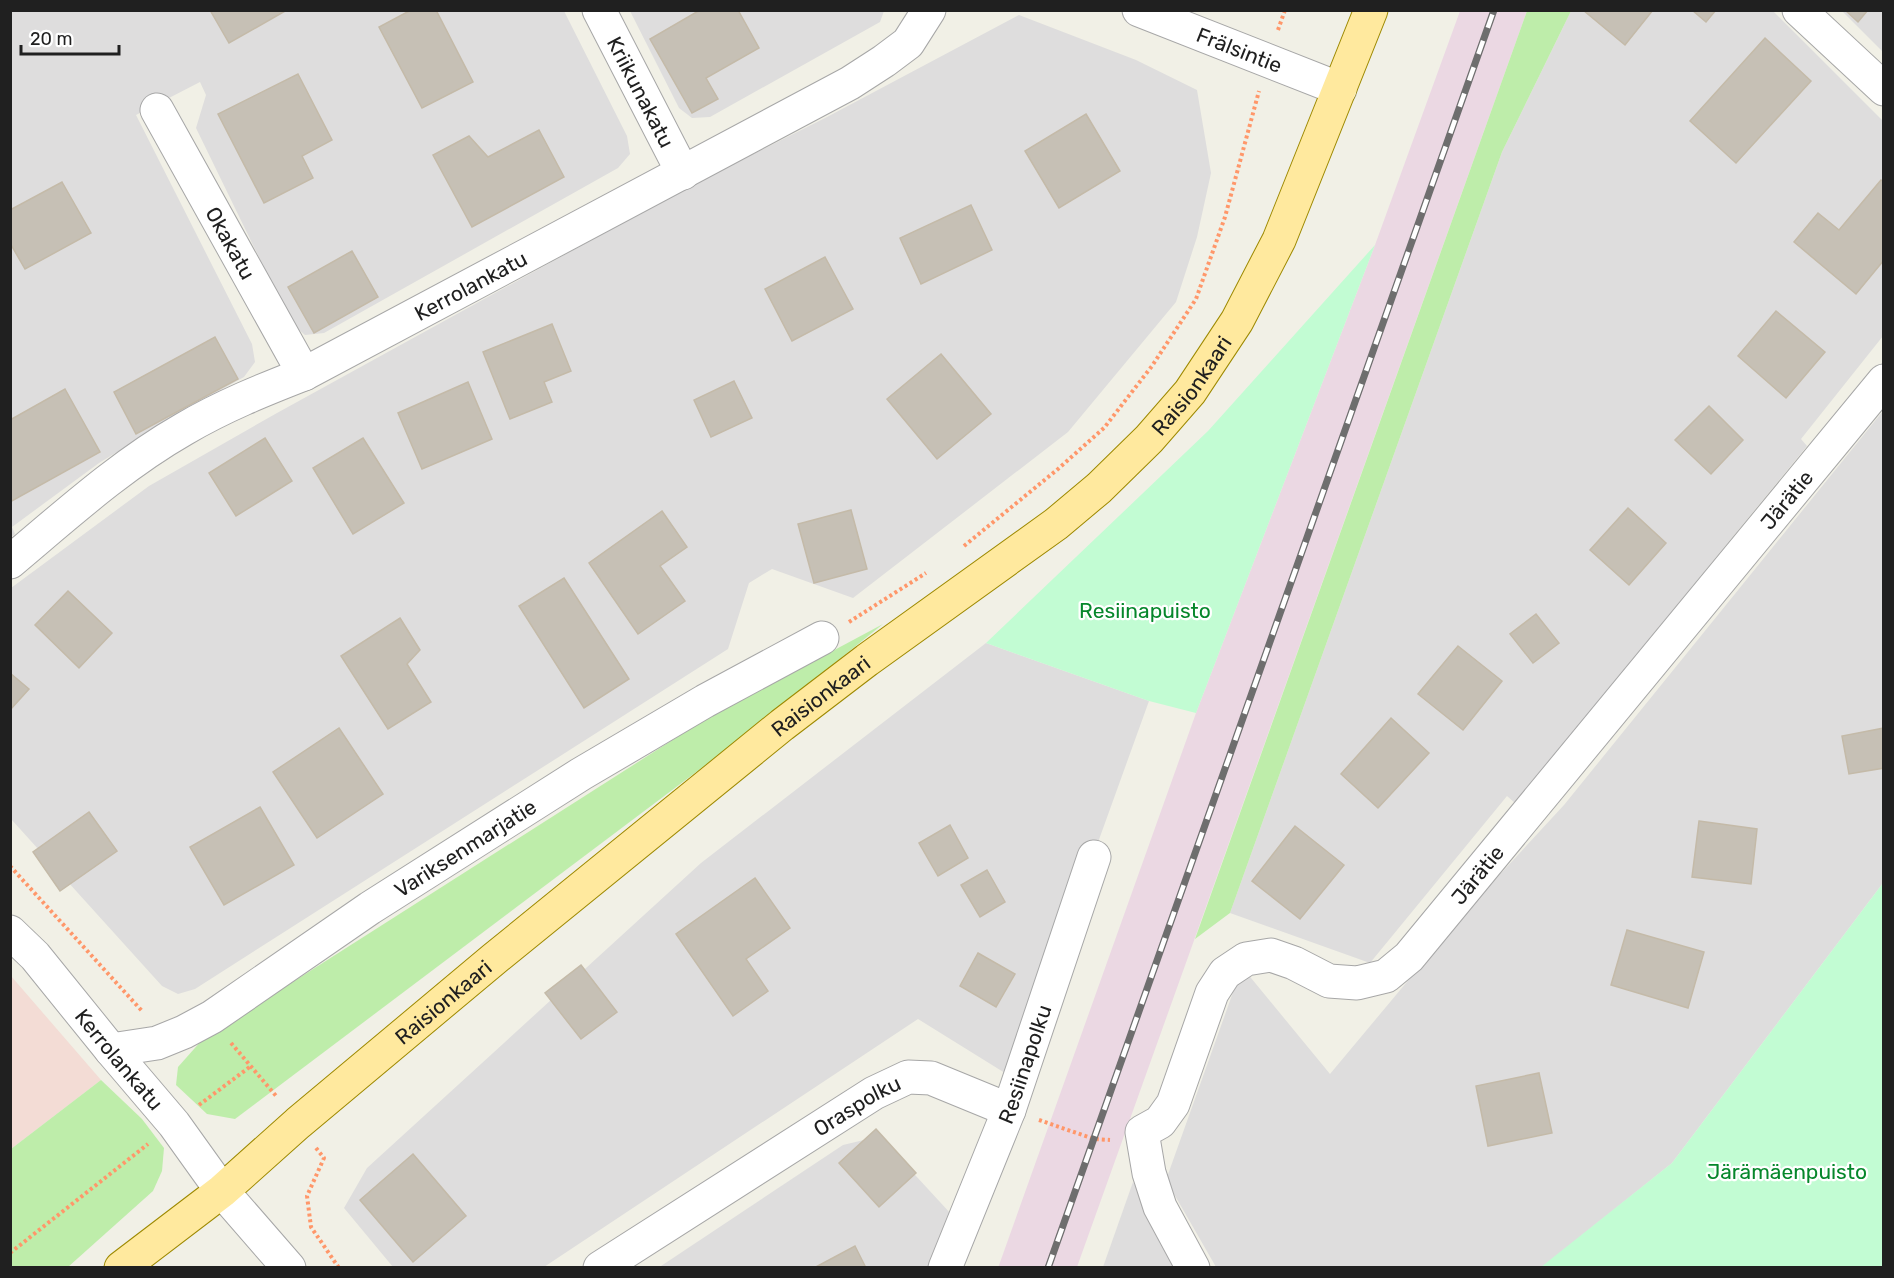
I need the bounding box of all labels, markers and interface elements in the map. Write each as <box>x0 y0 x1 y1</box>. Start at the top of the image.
scale bar <box>21 18 118 56</box>
street label: Frälsintie <box>1193 21 1286 78</box>
text: 20 m <box>30 28 72 50</box>
street label: Kriikunakatu <box>602 32 680 152</box>
street label: Okakatu <box>201 202 261 284</box>
street label: Kerrolankatu <box>410 245 531 326</box>
street label: Raisionkaari <box>1146 331 1236 440</box>
street label: Järätie <box>1755 465 1818 534</box>
park label: Resiinapuisto <box>1079 598 1211 623</box>
street label: Raisionkaari <box>766 650 875 741</box>
street label: Variksenmarjatie <box>389 793 541 902</box>
street label: Järätie <box>1445 840 1509 909</box>
street label: Raisionkaari <box>390 954 496 1049</box>
street label: Resiinapolku <box>992 1001 1056 1127</box>
street label: Kerrolankatu <box>70 1004 169 1115</box>
street label: Oraspolku <box>808 1070 904 1141</box>
park label: Järämäenpuisto <box>1707 1159 1867 1184</box>

